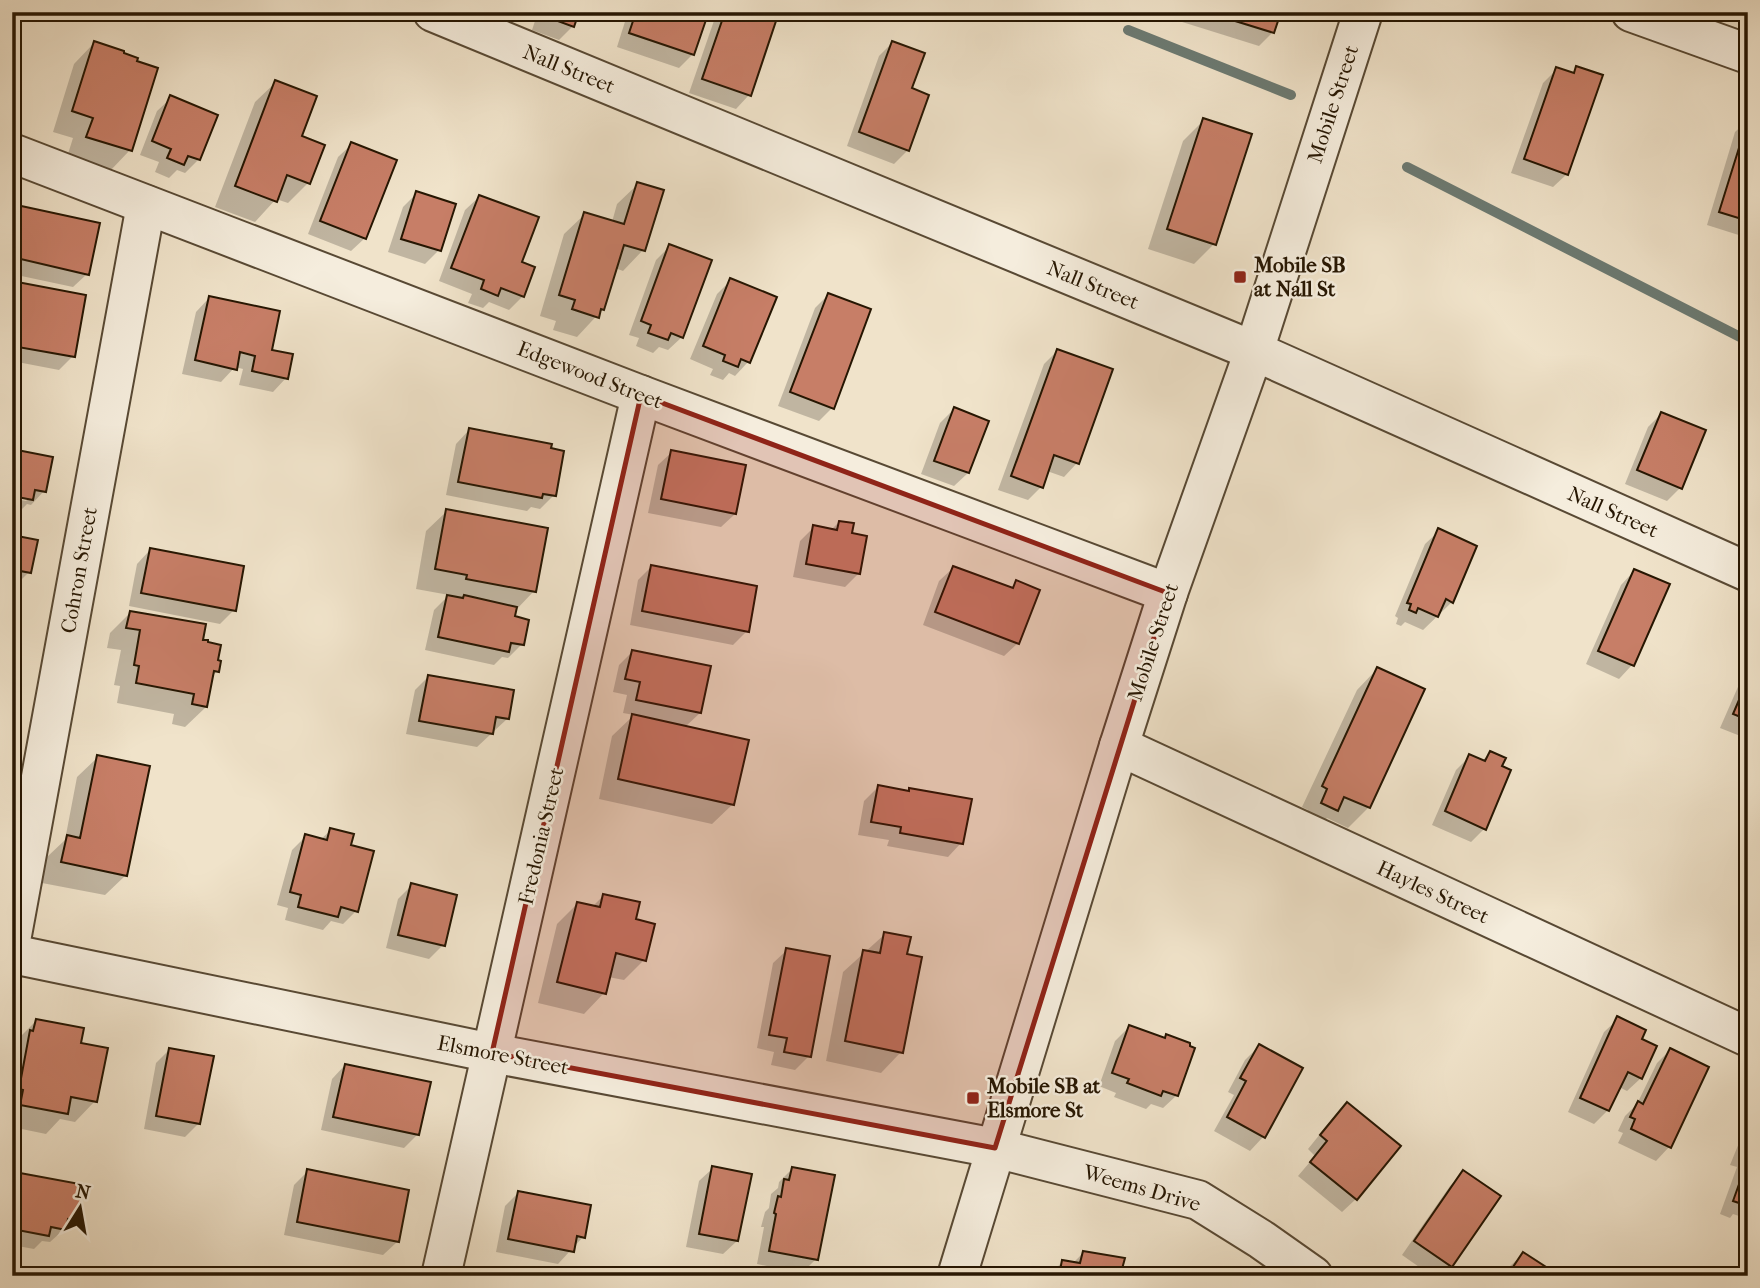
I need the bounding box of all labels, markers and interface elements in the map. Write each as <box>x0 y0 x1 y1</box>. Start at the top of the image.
street label: Nall Street <box>520 40 619 98</box>
street label: Mobile Street <box>1303 42 1364 166</box>
place label: Mobile SB at Nall St <box>1253 253 1346 301</box>
street label: Nall Street <box>1044 256 1143 314</box>
marker: Mobile SB at Nall St <box>1232 269 1248 285</box>
street label: Edgewood Street <box>514 336 666 414</box>
street label: Nall Street <box>1564 481 1663 543</box>
street label: Cohron Street <box>56 504 102 635</box>
street label: Mobile Street <box>1123 580 1184 704</box>
street label: Fredonia Street <box>514 764 569 907</box>
street label: Hayles Street <box>1373 856 1493 929</box>
street label: Elsmore Street <box>435 1030 571 1080</box>
place label: Mobile SB at Elsmore St <box>986 1074 1101 1122</box>
marker: Mobile SB at Elsmore St <box>965 1090 981 1106</box>
street label: Weems Drive <box>1080 1160 1203 1216</box>
north arrow <box>46 1172 116 1242</box>
text: N <box>74 1180 93 1205</box>

